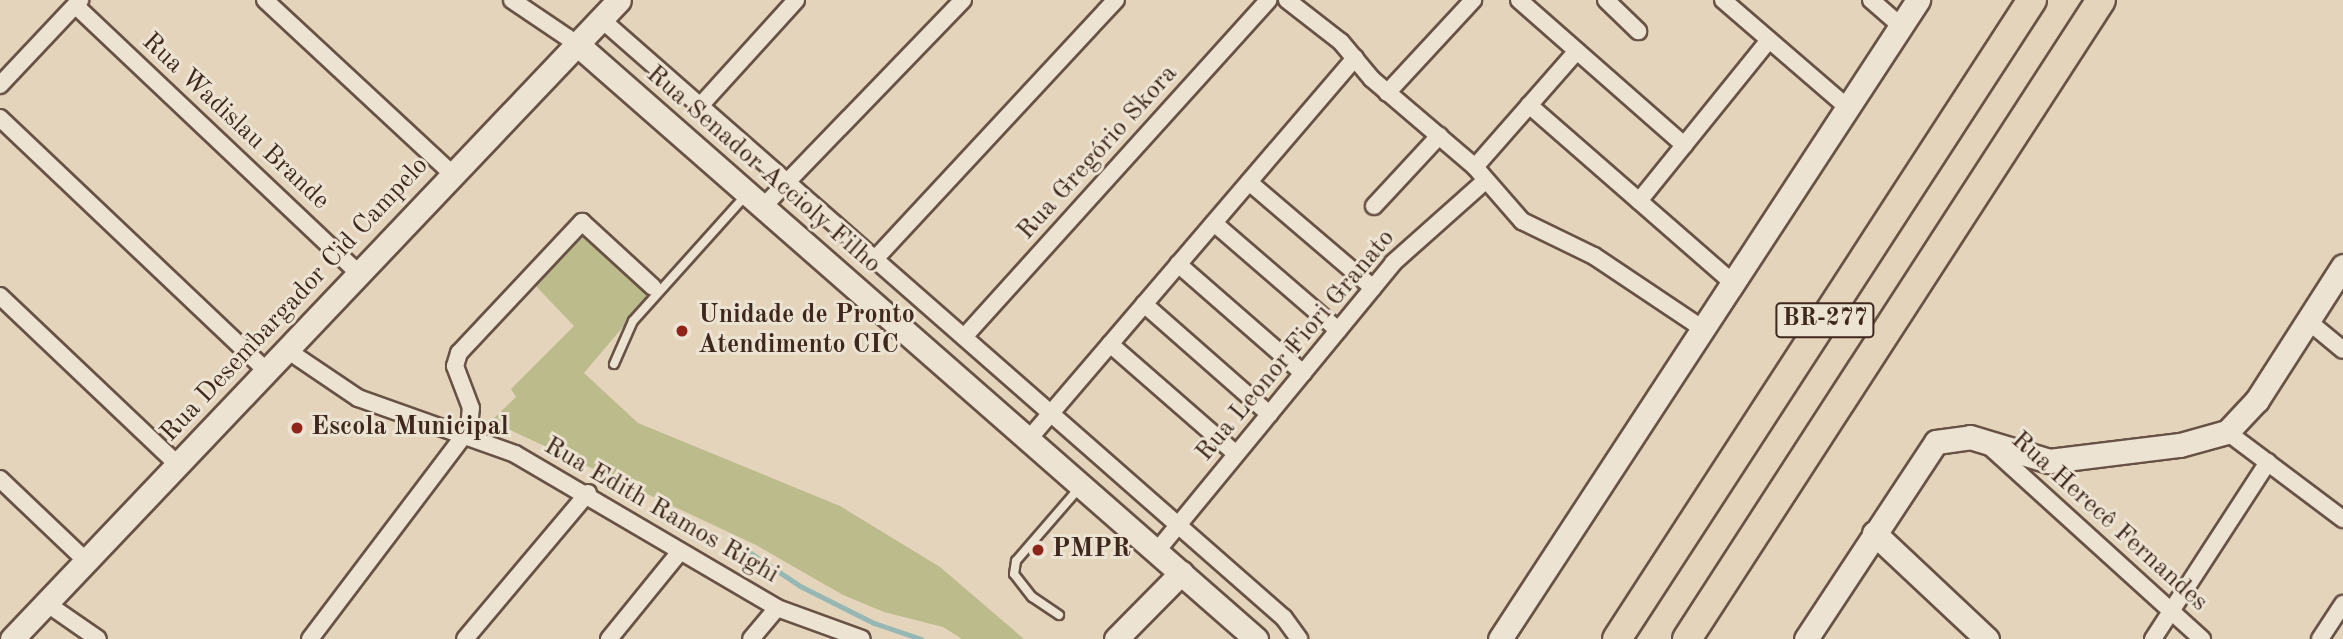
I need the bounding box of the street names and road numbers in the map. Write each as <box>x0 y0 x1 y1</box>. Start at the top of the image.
street label: Rua Wadislau Brande <box>135 27 335 217</box>
street label: Rua Senador Accioly Filho <box>639 59 887 281</box>
street label: Rua Gregório Skora <box>1011 59 1185 247</box>
street label: Rua Desembargador Cid Campelo <box>155 151 435 449</box>
street label: Rua Leonor Fiori Granato <box>1190 224 1402 468</box>
road number: BR-277 <box>1774 300 1876 340</box>
street label: Rua Herecê Fernandes <box>2004 425 2214 619</box>
street label: Rua Edith Ramos Righi <box>538 431 784 591</box>

